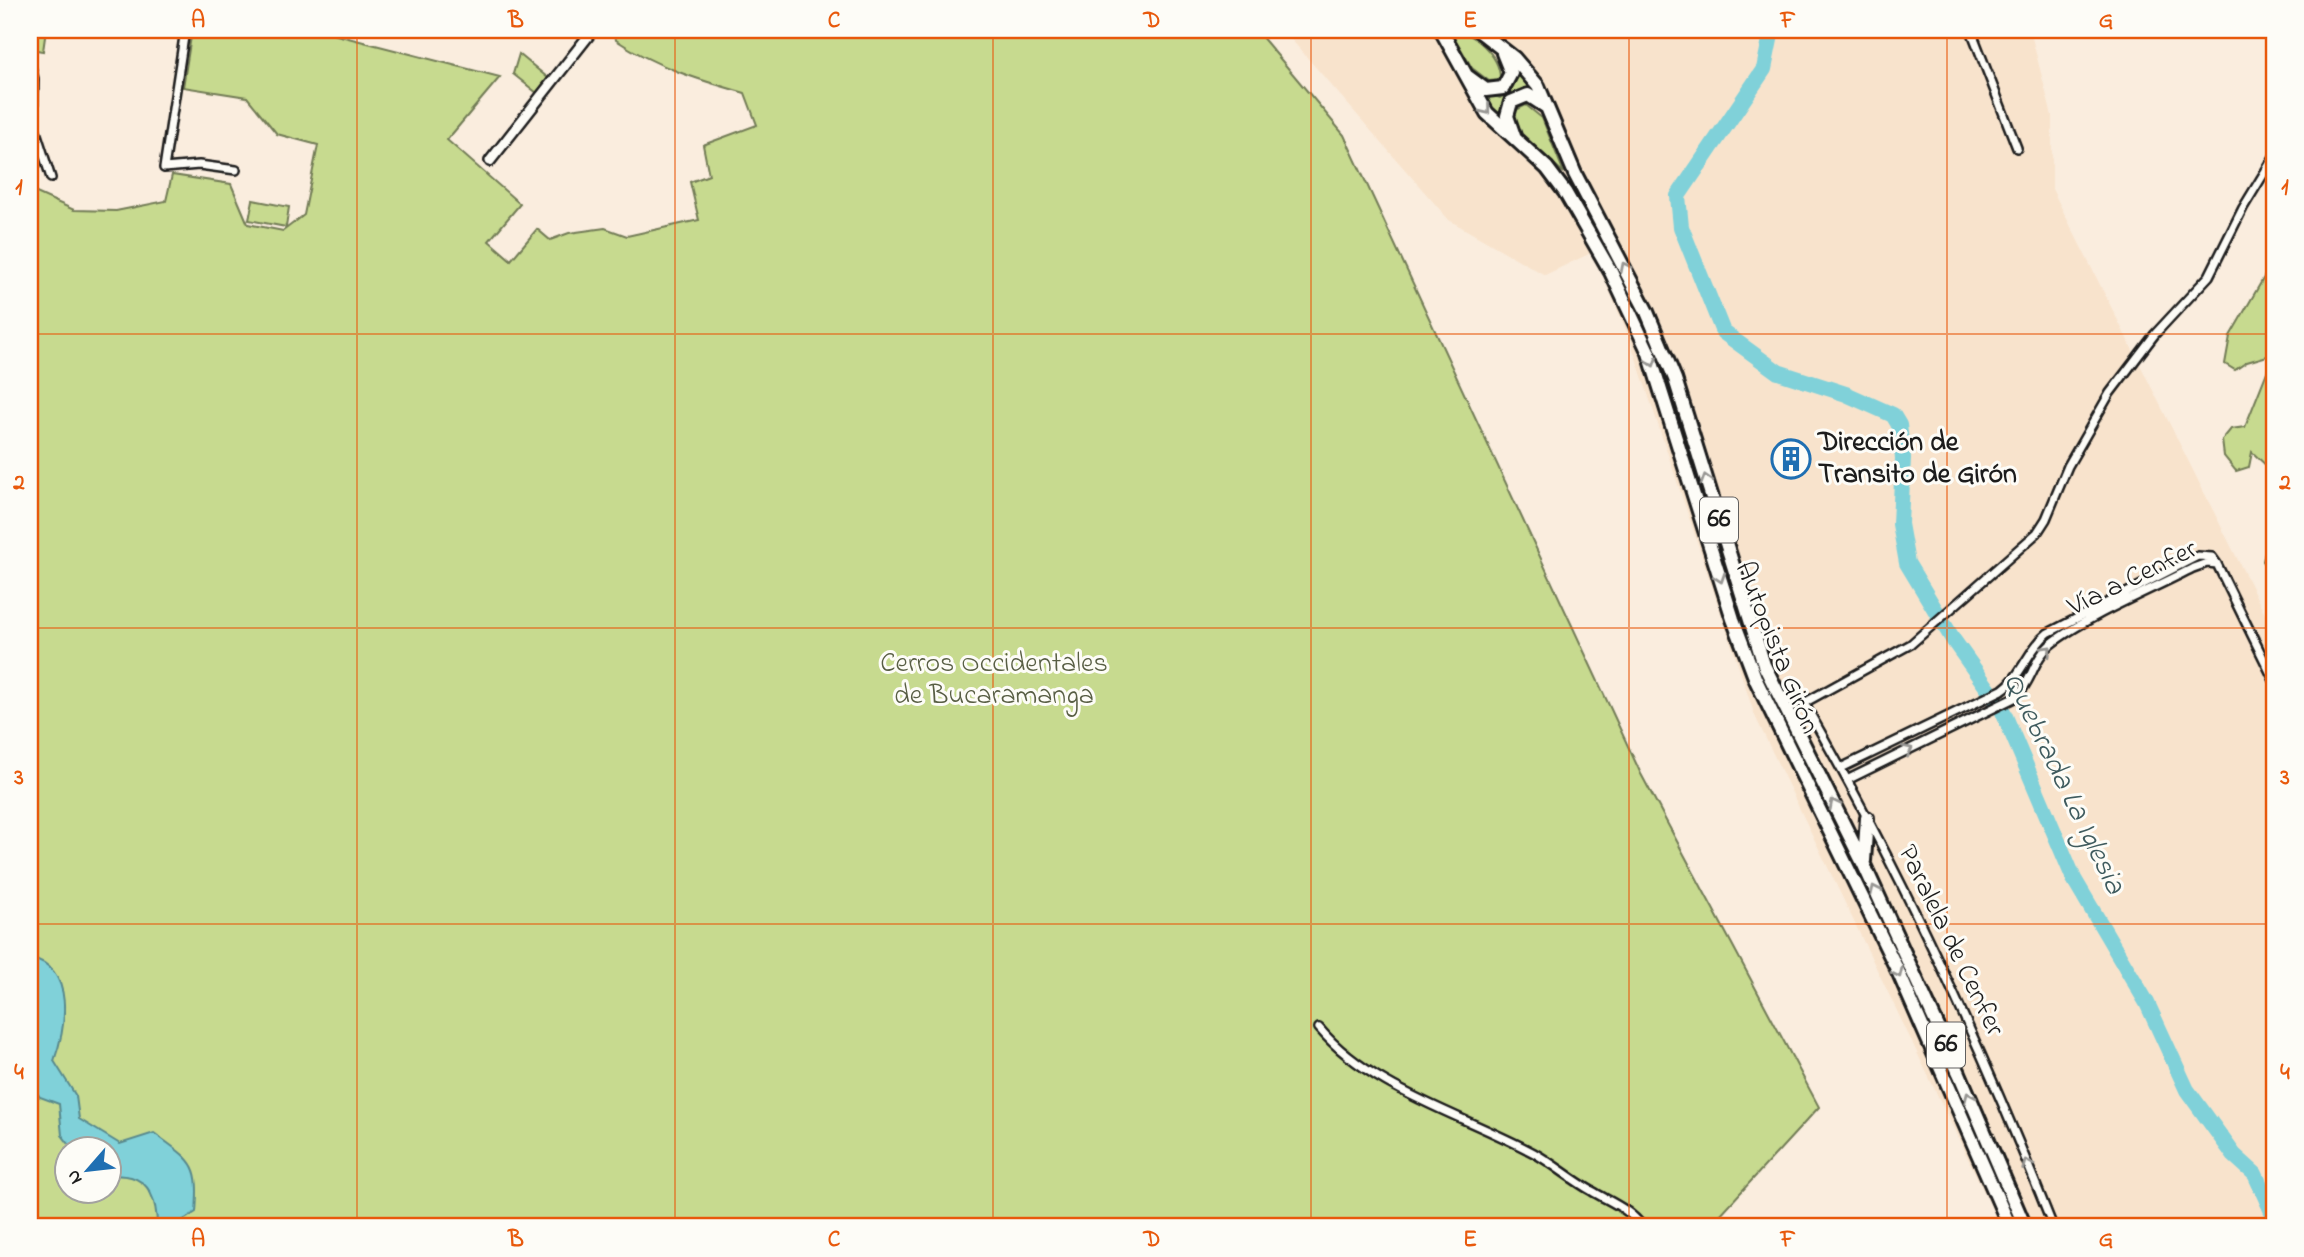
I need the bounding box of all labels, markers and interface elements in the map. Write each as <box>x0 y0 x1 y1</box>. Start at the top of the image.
text: A <box>191 5 205 38</box>
text: B <box>507 5 524 38</box>
text: C <box>828 5 841 38</box>
text: D <box>1143 5 1160 38</box>
text: E <box>1463 5 1477 38</box>
text: F <box>1780 5 1796 38</box>
text: G <box>2099 5 2113 38</box>
one-way arrow <box>1478 102 1490 115</box>
text: 1 <box>15 172 23 205</box>
text: 1 <box>2281 172 2289 205</box>
one-way arrow <box>1619 262 1633 274</box>
one-way arrow <box>1643 355 1658 367</box>
place label: Dirección de Transito de Girón <box>1816 423 2017 496</box>
building icon: Dirección de Transito de Girón <box>1770 438 1812 480</box>
text: 2 <box>12 467 25 500</box>
text: 2 <box>2278 467 2291 500</box>
one-way arrow <box>1700 474 1714 486</box>
road number: 66 <box>1700 498 1738 542</box>
street label: Vía a Cenfer <box>2060 530 2205 629</box>
street label: Autopista Girón <box>1723 556 1829 740</box>
one-way arrow <box>1712 572 1727 584</box>
park label: Cerros Occidentales de Bucaramanga <box>880 644 1108 717</box>
one-way arrow <box>2038 646 2051 659</box>
water label: Quebrada La Iglesia <box>1990 666 2136 903</box>
one-way arrow <box>1901 744 1913 758</box>
text: 3 <box>13 762 24 795</box>
text: 3 <box>2279 762 2290 795</box>
one-way arrow <box>1828 799 1842 811</box>
street label: Paralela de Cenfer <box>1886 838 2014 1044</box>
one-way arrow <box>1869 885 1883 897</box>
one-way arrow <box>1890 966 1904 978</box>
road number: 66 <box>1927 1022 1965 1068</box>
text: 4 <box>14 1057 24 1090</box>
text: 4 <box>2280 1057 2290 1090</box>
one-way arrow <box>1963 1092 1977 1104</box>
north arrow <box>52 1134 122 1204</box>
one-way arrow <box>2021 1159 2035 1171</box>
text: N <box>60 1165 90 1189</box>
text: A <box>191 1224 205 1257</box>
text: B <box>507 1224 524 1257</box>
text: C <box>828 1224 841 1257</box>
text: D <box>1143 1224 1160 1257</box>
text: E <box>1463 1224 1477 1257</box>
text: F <box>1780 1224 1796 1257</box>
text: G <box>2099 1224 2113 1257</box>

